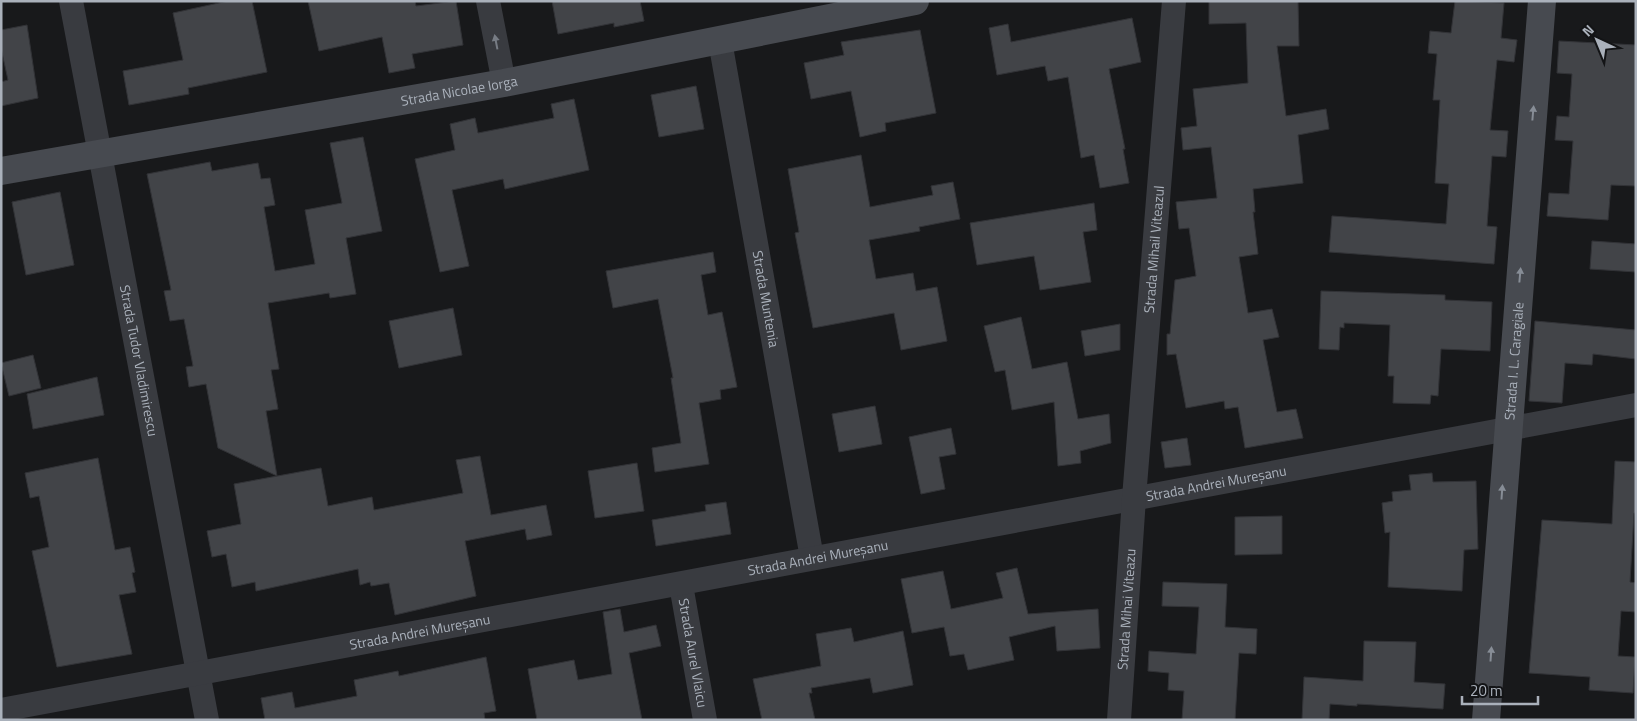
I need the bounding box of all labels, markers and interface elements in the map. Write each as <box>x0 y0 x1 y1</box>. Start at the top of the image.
north arrow <box>1572 15 1622 65</box>
text: N <box>1577 19 1598 41</box>
one-way arrow <box>492 34 500 50</box>
street label: Strada Nicolae Iorga <box>399 70 519 111</box>
one-way arrow <box>1529 105 1537 121</box>
street label: Strada Mihail Viteazul <box>1138 185 1169 314</box>
street label: Strada Muntenia <box>747 249 785 349</box>
one-way arrow <box>1516 267 1524 283</box>
street label: Strada Tudor Vladimirescu <box>115 283 164 438</box>
street label: Strada I. L. Caragiale <box>1498 301 1529 421</box>
street label: Strada Andrei Mureșanu <box>1144 459 1288 506</box>
one-way arrow <box>1499 483 1507 499</box>
street label: Strada Andrei Mureșanu <box>746 534 890 581</box>
street label: Strada Mihai Viteazu <box>1111 548 1141 670</box>
street label: Strada Aurel Vlaicu <box>674 596 714 709</box>
street label: Strada Andrei Mureșanu <box>348 608 492 655</box>
one-way arrow <box>1487 645 1495 661</box>
scale bar <box>1462 674 1538 706</box>
text: 20 m <box>1470 679 1503 702</box>

